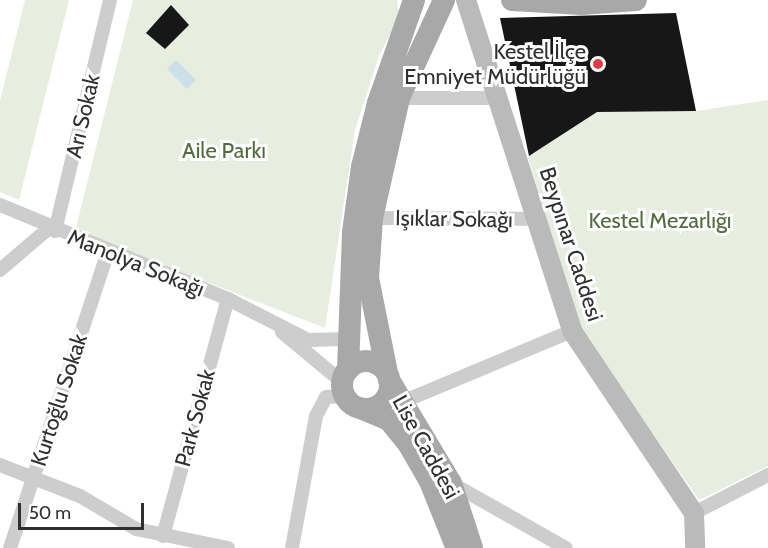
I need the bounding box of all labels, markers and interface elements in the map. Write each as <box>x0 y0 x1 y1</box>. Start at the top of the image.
place label: Kestel İlçe Emniyet Müdürlüğü <box>404 38 586 90</box>
marker: Kestel İlçe Emniyet Müdürlüğü <box>591 57 605 71</box>
street label: Arı Sokak <box>61 72 105 160</box>
park label: Aile Parkı <box>182 138 266 164</box>
street label: Beypınar Caddesi <box>534 164 608 324</box>
street label: Işıklar Sokağı <box>395 205 513 233</box>
park label: Kestel Mezarlığı <box>588 208 732 234</box>
street label: Manolya Sokağı <box>64 224 208 302</box>
street label: Kurtoğlu Sokak <box>25 331 93 469</box>
street label: Park Sokak <box>169 366 221 470</box>
street label: Lise Caddesi <box>387 390 465 504</box>
scale bar <box>21 491 147 529</box>
text: 50 m <box>29 502 71 524</box>

